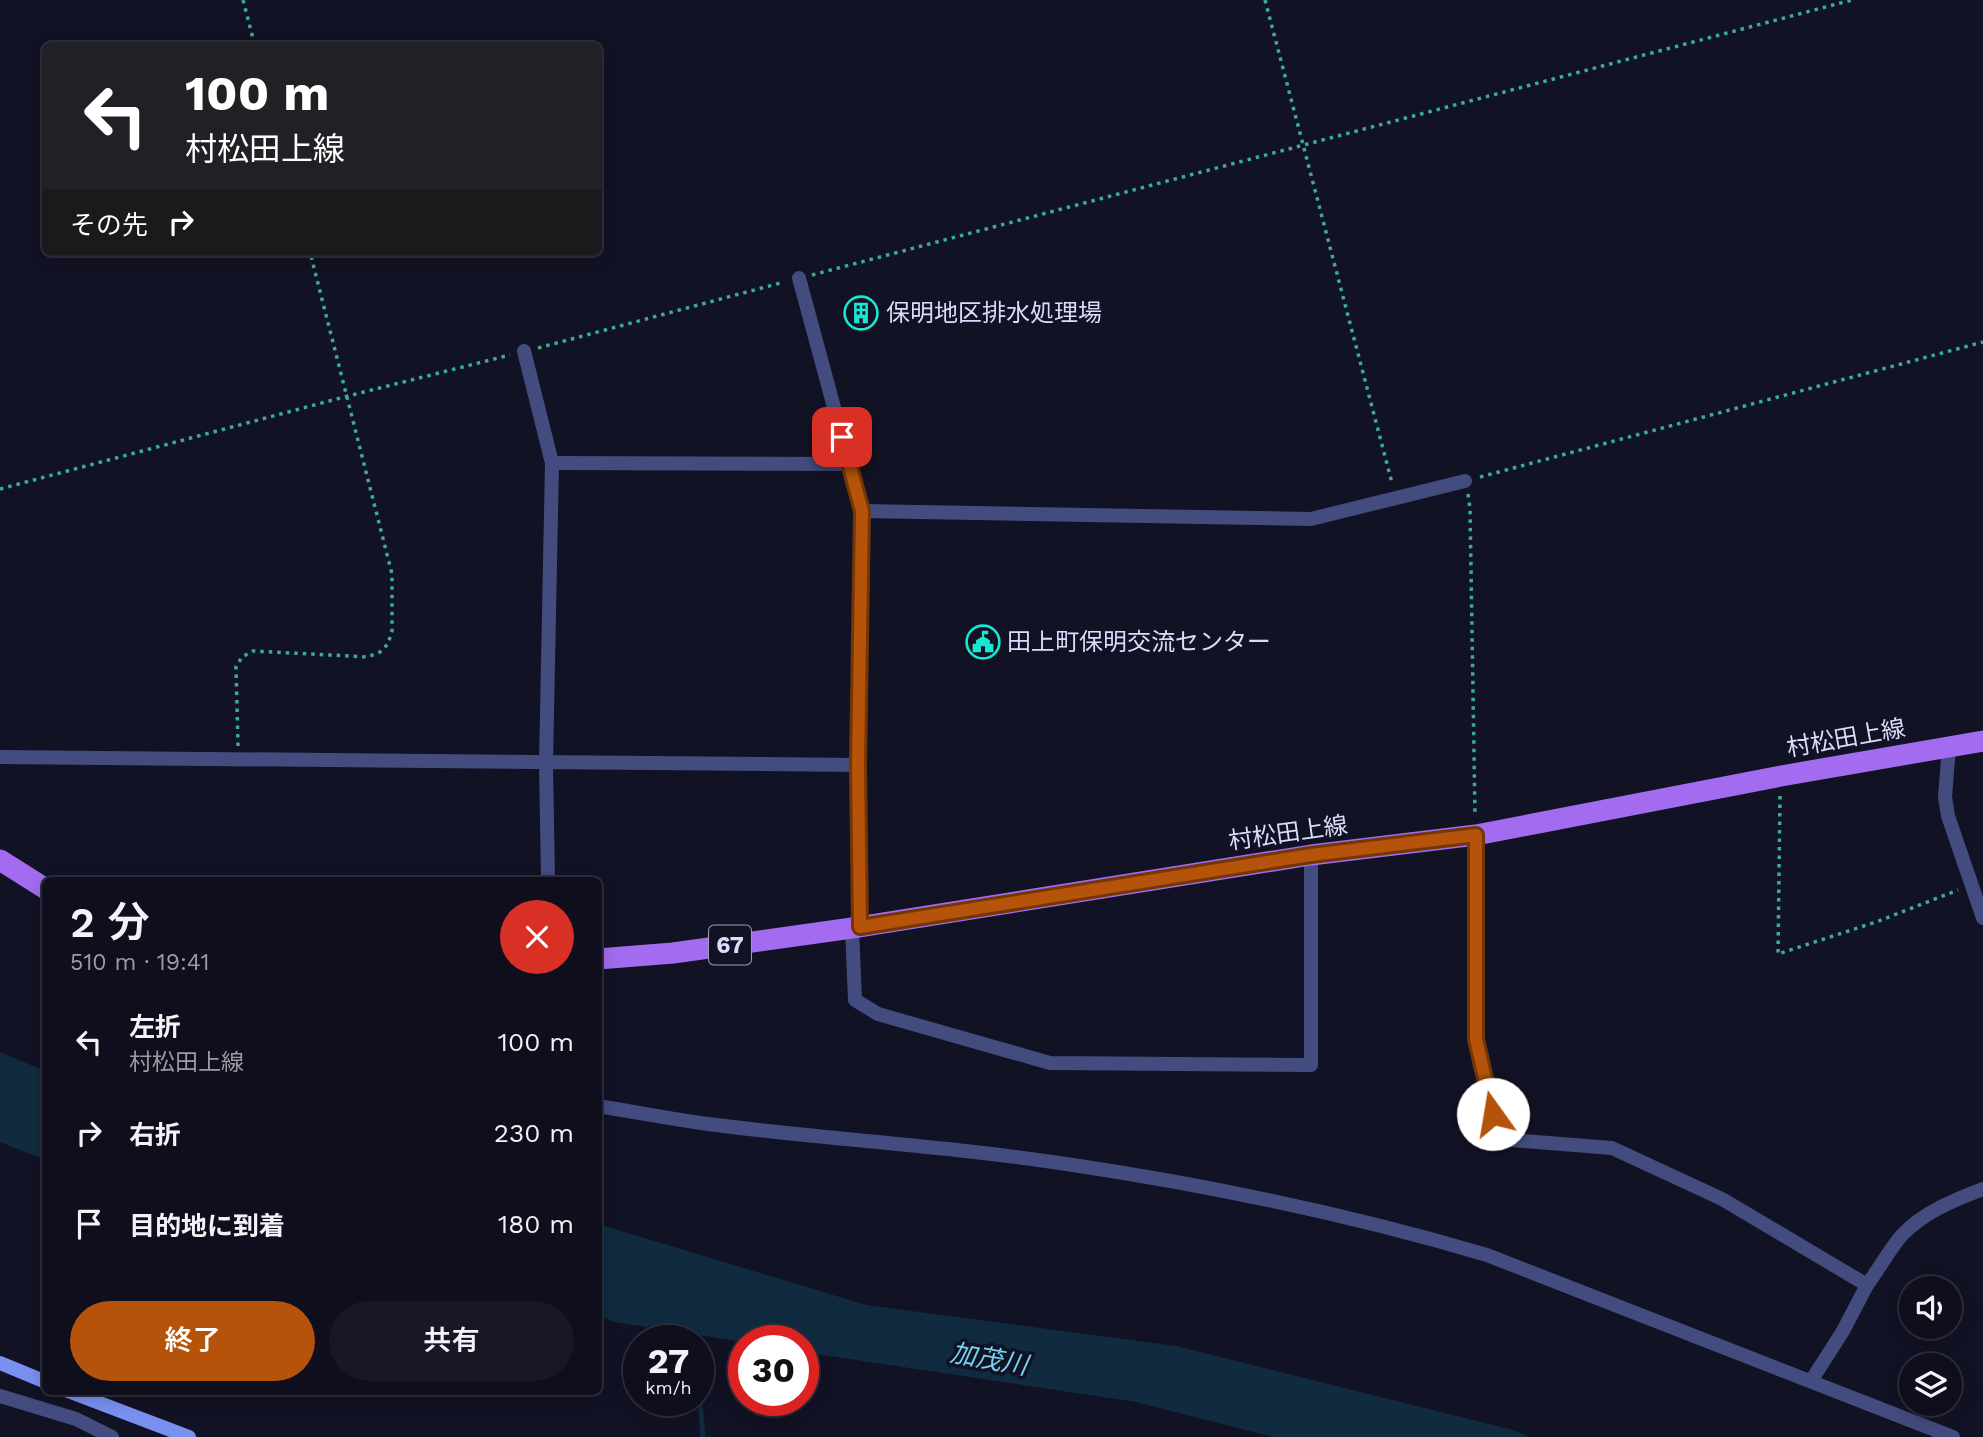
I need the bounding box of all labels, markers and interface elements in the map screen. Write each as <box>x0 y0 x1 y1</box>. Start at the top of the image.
text: 100 m <box>185 64 329 122</box>
icon: left <box>70 70 161 161</box>
text: 村松田上線 <box>185 130 345 168</box>
icon: right <box>162 203 200 241</box>
text: その先 <box>70 210 148 240</box>
building icon: 保明地区排水処理場 <box>842 294 880 332</box>
place label: 保明地区排水処理場 <box>886 299 1102 327</box>
pin <box>812 407 872 467</box>
icon: arrive <box>823 418 861 456</box>
public building icon: 田上町保明交流センター <box>964 623 1002 661</box>
place label: 田上町保明交流センター <box>1007 628 1271 656</box>
street label: 村松田上線 <box>1784 714 1908 762</box>
street label: 村松田上線 <box>1227 811 1349 855</box>
text: 2 分 <box>70 898 150 947</box>
button: close <box>500 900 574 974</box>
road number: 67 <box>709 926 751 964</box>
text: 510 m · 19:41 <box>70 949 209 976</box>
text: 左折 <box>129 1012 181 1042</box>
icon: left <box>70 1023 108 1061</box>
text: 100 m <box>498 1027 574 1057</box>
text: 村松田上線 <box>129 1049 244 1076</box>
position arrow <box>1456 1077 1530 1151</box>
icon: right <box>70 1114 108 1152</box>
text: 230 m <box>494 1118 574 1148</box>
text: 右折 <box>129 1120 181 1150</box>
icon: arrive <box>70 1205 108 1243</box>
text: 180 m <box>498 1209 574 1239</box>
text: 目的地に到着 <box>129 1211 285 1241</box>
map controls <box>1899 1276 1962 1416</box>
button: sound <box>1899 1276 1962 1339</box>
button: 終了 <box>70 1301 315 1381</box>
button: 共有 <box>329 1301 574 1381</box>
speed limit sign: 30 <box>728 1325 819 1416</box>
water label: 加茂川 <box>948 1337 1033 1381</box>
text: 27 <box>648 1340 689 1382</box>
button: layers <box>1899 1353 1962 1416</box>
text: km/h <box>645 1377 692 1398</box>

